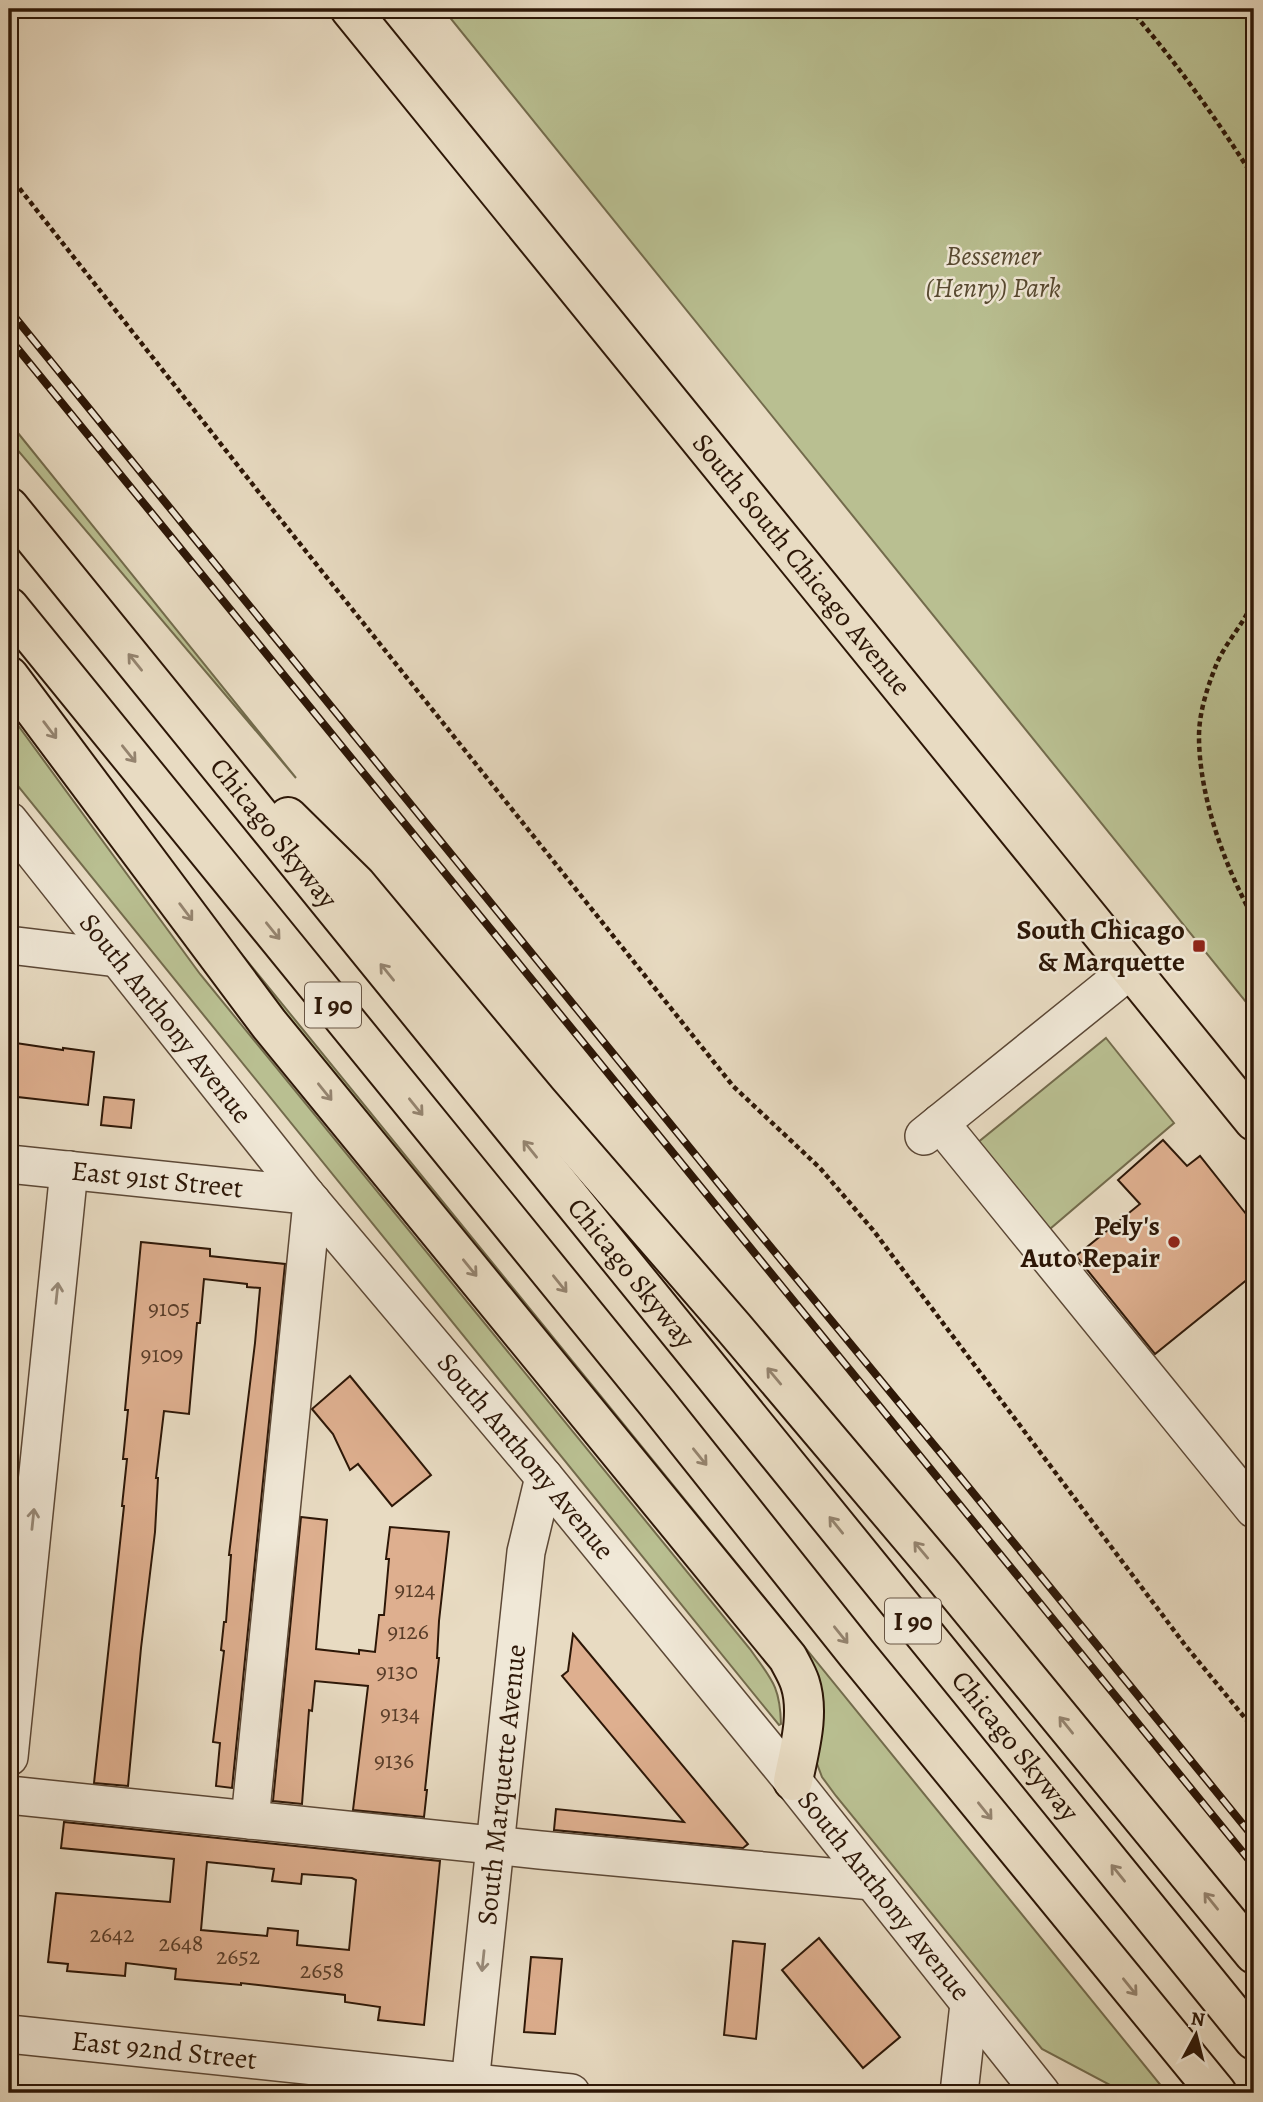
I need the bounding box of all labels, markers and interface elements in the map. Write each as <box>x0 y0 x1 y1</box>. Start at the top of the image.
park label: Bessemer (Henry) Park <box>925 237 1061 307</box>
street label: South South Chicago Avenue <box>683 425 920 704</box>
one-way arrow <box>128 654 143 672</box>
one-way arrow <box>42 720 57 739</box>
one-way arrow <box>122 745 137 763</box>
street label: Chicago Skyway <box>201 750 347 917</box>
one-way arrow <box>178 903 193 922</box>
street label: South Anthony Avenue <box>70 905 261 1131</box>
place label: South Chicago & Marquette <box>1017 911 1185 981</box>
one-way arrow <box>265 921 281 939</box>
marker: South Chicago & Marquette <box>1191 938 1207 954</box>
one-way arrow <box>379 964 394 982</box>
road number: I 90 <box>305 982 361 1028</box>
one-way arrow <box>318 1083 333 1101</box>
one-way arrow <box>409 1098 424 1116</box>
one-way arrow <box>522 1140 537 1158</box>
street label: East 91st Street <box>69 1152 245 1207</box>
street label: Chicago Skyway <box>559 1190 704 1357</box>
place label: Pely's Auto Repair <box>1020 1207 1160 1277</box>
marker: Pely's Auto Repair <box>1166 1234 1182 1250</box>
one-way arrow <box>461 1259 477 1277</box>
one-way arrow <box>552 1274 568 1292</box>
one-way arrow <box>51 1282 64 1304</box>
house number: 9105 <box>148 1292 190 1324</box>
house number: 9109 <box>141 1338 183 1370</box>
street label: South Anthony Avenue <box>428 1345 623 1568</box>
one-way arrow <box>767 1368 782 1386</box>
one-way arrow <box>692 1447 707 1465</box>
one-way arrow <box>27 1508 40 1531</box>
one-way arrow <box>828 1517 843 1535</box>
one-way arrow <box>913 1541 929 1559</box>
house number: 9124 <box>394 1573 436 1605</box>
road number: I 90 <box>885 1598 941 1644</box>
house number: 9126 <box>387 1615 429 1647</box>
one-way arrow <box>834 1625 849 1643</box>
street label: South Marquette Avenue <box>468 1642 535 1927</box>
house number: 9130 <box>376 1655 418 1687</box>
street label: Chicago Skyway <box>942 1663 1088 1830</box>
house number: 9134 <box>380 1697 420 1729</box>
one-way arrow <box>1058 1717 1074 1735</box>
house number: 9136 <box>374 1744 414 1776</box>
street label: South Anthony Avenue <box>789 1783 979 2009</box>
one-way arrow <box>978 1801 993 1819</box>
one-way arrow <box>1111 1864 1126 1882</box>
one-way arrow <box>1203 1892 1219 1910</box>
house number: 2642 <box>90 1918 134 1950</box>
house number: 2648 <box>159 1927 204 1959</box>
house number: 2652 <box>216 1940 260 1972</box>
one-way arrow <box>476 1950 489 1972</box>
house number: 2658 <box>300 1954 344 1986</box>
one-way arrow <box>1122 1977 1138 1995</box>
north arrow <box>1162 2000 1232 2070</box>
text: N <box>1189 2005 1207 2033</box>
street label: East 92nd Street <box>70 2022 259 2079</box>

